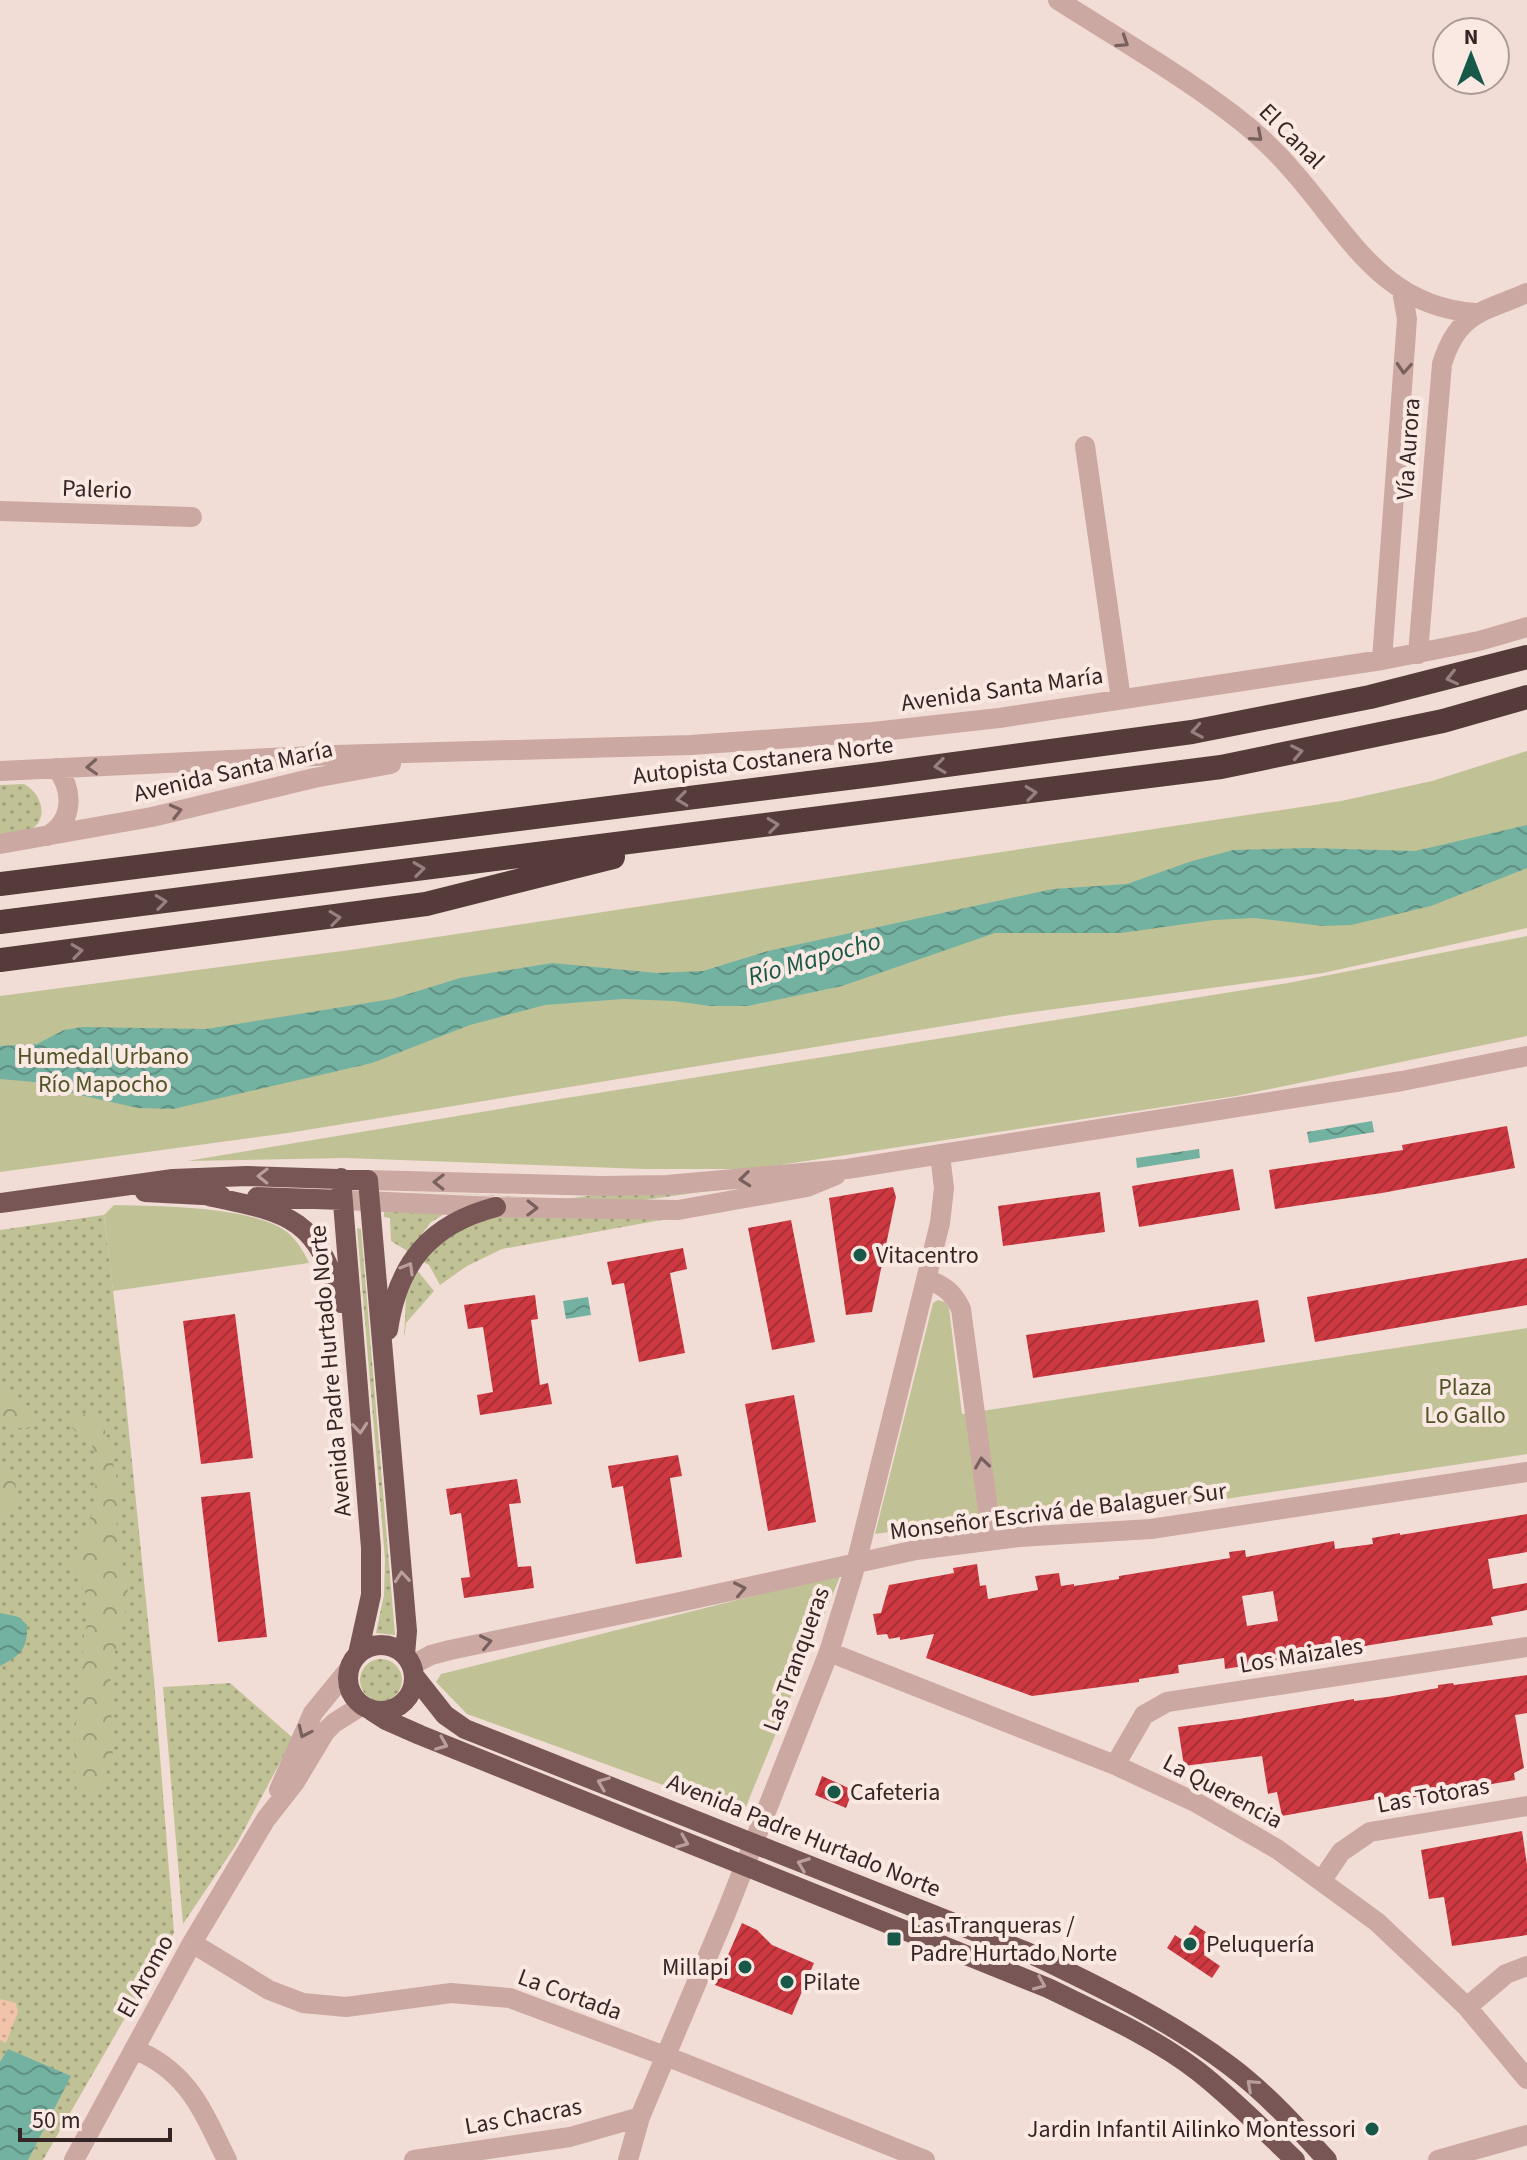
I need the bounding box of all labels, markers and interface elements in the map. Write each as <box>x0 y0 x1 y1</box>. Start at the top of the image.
north arrow <box>1431 16 1511 96</box>
text: N <box>1464 21 1478 53</box>
one-way arrow <box>1115 33 1129 48</box>
street label: El Canal <box>1251 95 1333 177</box>
one-way arrow <box>1248 126 1263 140</box>
one-way arrow <box>1396 362 1413 375</box>
street label: Vía Aurora <box>1387 397 1430 501</box>
street label: Palerio <box>61 471 133 508</box>
street label: Avenida Santa María <box>899 658 1105 721</box>
one-way arrow <box>1445 668 1459 685</box>
one-way arrow <box>1191 722 1204 739</box>
street label: Autopista Costanera Norte <box>631 727 895 794</box>
street label: Avenida Santa María <box>130 732 336 811</box>
one-way arrow <box>1290 745 1304 762</box>
one-way arrow <box>85 758 98 775</box>
one-way arrow <box>933 758 946 775</box>
one-way arrow <box>1024 785 1038 802</box>
one-way arrow <box>675 790 688 807</box>
one-way arrow <box>169 803 182 820</box>
one-way arrow <box>767 816 780 833</box>
one-way arrow <box>412 861 426 878</box>
one-way arrow <box>154 894 168 911</box>
one-way arrow <box>328 910 342 927</box>
water label: Río Mapocho <box>743 922 885 995</box>
one-way arrow <box>71 943 84 960</box>
park label: Humedal Urbano Río Mapocho <box>17 1039 189 1102</box>
one-way arrow <box>256 1167 269 1185</box>
one-way arrow <box>738 1170 751 1187</box>
one-way arrow <box>432 1173 445 1191</box>
one-way arrow <box>526 1200 539 1217</box>
street label: Avenida Padre Hurtado Norte <box>300 1224 361 1518</box>
place label: Vitacentro <box>876 1238 979 1273</box>
marker: Vitacentro <box>851 1246 869 1264</box>
one-way arrow <box>398 1262 414 1277</box>
park label: Plaza Lo Gallo <box>1424 1370 1506 1433</box>
one-way arrow <box>351 1422 368 1435</box>
one-way arrow <box>974 1456 991 1470</box>
street label: Monseñor Escrivá de Balaguer Sur <box>888 1473 1229 1550</box>
one-way arrow <box>394 1570 411 1583</box>
one-way arrow <box>733 1581 747 1598</box>
street label: Las Tranqueras <box>754 1582 839 1736</box>
street label: Los Maizales <box>1237 1628 1365 1683</box>
one-way arrow <box>479 1634 492 1651</box>
one-way arrow <box>298 1724 314 1739</box>
one-way arrow <box>434 1734 448 1751</box>
street label: La Querencia <box>1156 1745 1289 1838</box>
street label: Avenida Padre Hurtado Norte <box>662 1764 946 1906</box>
street label: Las Totoras <box>1374 1768 1492 1823</box>
place label: Cafeteria <box>850 1775 940 1810</box>
one-way arrow <box>597 1776 611 1793</box>
marker: Cafeteria <box>825 1783 843 1801</box>
one-way arrow <box>675 1832 689 1848</box>
one-way arrow <box>797 1857 811 1873</box>
place label: Las Tranqueras / Padre Hurtado Norte <box>910 1908 1117 1971</box>
place label: Peluquería <box>1206 1927 1315 1962</box>
street label: El Aromo <box>108 1928 183 2024</box>
marker: Las Tranqueras / Padre Hurtado Norte <box>885 1930 903 1948</box>
marker: Peluquería <box>1181 1935 1199 1953</box>
place label: Millapi <box>662 1950 729 1985</box>
marker: Millapi <box>736 1958 754 1976</box>
street label: La Cortada <box>513 1959 627 2030</box>
place label: Pilate <box>803 1965 860 2000</box>
marker: Pilate <box>778 1973 796 1991</box>
one-way arrow <box>1031 1975 1046 1991</box>
one-way arrow <box>1247 2080 1262 2095</box>
street label: Las Chacras <box>462 2089 584 2144</box>
scale bar <box>20 2092 170 2142</box>
text: 50 m <box>32 2103 81 2138</box>
place label: Jardin Infantil Ailinko Montessori <box>1027 2112 1356 2147</box>
marker: Jardin Infantil Ailinko Montessori <box>1363 2120 1381 2138</box>

